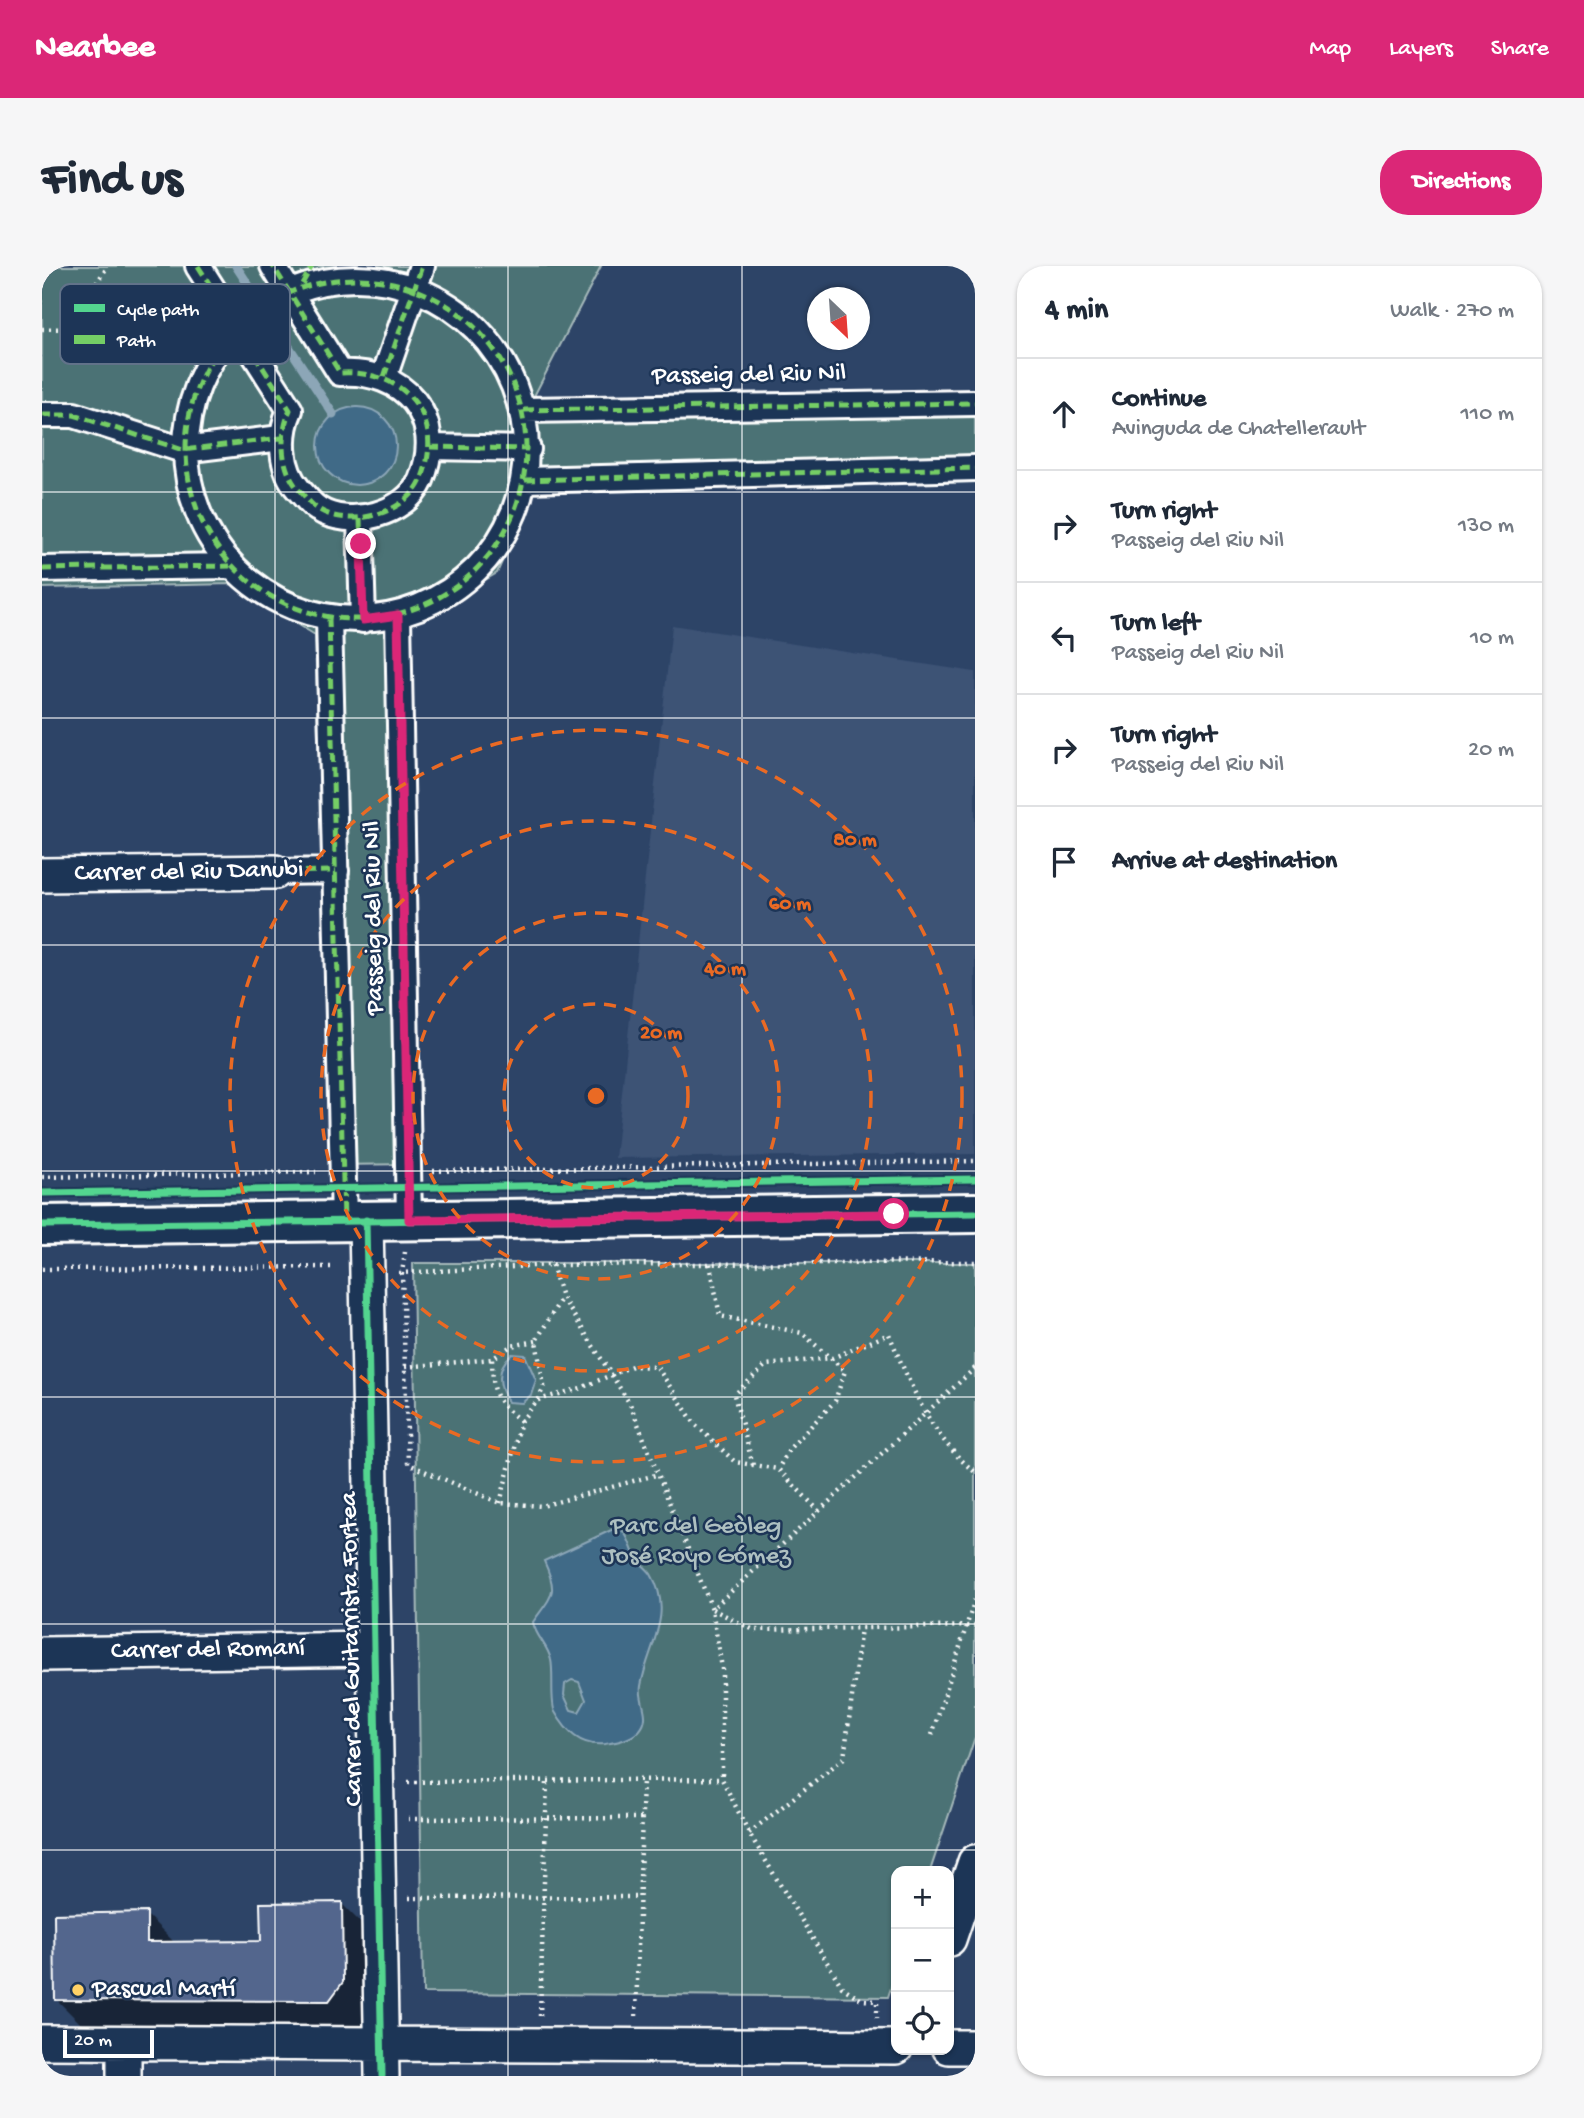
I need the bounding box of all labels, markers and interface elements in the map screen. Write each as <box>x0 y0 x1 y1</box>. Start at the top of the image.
text: Nearbee <box>35 30 155 68</box>
text: Map <box>1309 35 1351 64</box>
text: Layers <box>1389 35 1453 64</box>
text: Share <box>1491 35 1549 64</box>
button: Directions <box>1380 150 1542 215</box>
text: Find us <box>42 153 182 211</box>
legend <box>60 284 290 364</box>
north arrow <box>807 287 870 350</box>
text: 4 min <box>1045 294 1108 329</box>
text: Walk · 270 m <box>1390 298 1514 325</box>
text: Cycle path <box>117 300 199 323</box>
text: Path <box>116 331 156 354</box>
street label: Passeig del Riu Nil <box>651 359 846 393</box>
text: Continue <box>1112 385 1206 416</box>
icon: ahead <box>1045 395 1083 433</box>
text: 110 m <box>1461 401 1514 428</box>
text: Avinguda de Chatellerault <box>1112 416 1365 443</box>
text: Turn right <box>1112 497 1216 528</box>
icon: right <box>1045 507 1083 545</box>
text: 130 m <box>1458 513 1514 540</box>
route end <box>345 528 376 559</box>
text: Passeig del Riu Nil <box>1112 528 1284 555</box>
text: Turn left <box>1112 609 1200 640</box>
icon: left <box>1045 619 1083 657</box>
text: 10 m <box>1470 625 1514 652</box>
text: Passeig del Riu Nil <box>1112 640 1284 667</box>
text: Turn right <box>1112 721 1216 752</box>
icon: right <box>1045 731 1083 769</box>
text: 20 m <box>1468 737 1514 764</box>
text: Passeig del Riu Nil <box>1112 752 1284 779</box>
street label: Passeig del Riu Nil <box>358 821 392 1016</box>
text: 80 m <box>833 829 877 854</box>
icon: arrive <box>1045 843 1083 881</box>
text: Arrive at destination <box>1112 847 1337 878</box>
street label: Carrer del Riu Danubi <box>74 856 304 890</box>
text: 60 m <box>769 893 811 918</box>
text: 40 m <box>703 958 746 983</box>
text: 20 m <box>640 1022 682 1047</box>
centre of rings <box>584 1084 608 1108</box>
route start <box>878 1198 909 1229</box>
street label: Carrer del Guitarrista Fortea <box>335 1490 371 1807</box>
park label: Parc del Geòleg José Royo Gómez <box>601 1512 792 1573</box>
street label: Carrer del Romaní <box>111 1634 307 1668</box>
map controls <box>891 1866 954 2055</box>
button: + <box>891 1866 954 1929</box>
button: − <box>891 1929 954 1992</box>
place label: Pascual Martí <box>91 1975 237 2006</box>
marker: Pascual Martí <box>70 1982 86 1998</box>
button: locate <box>891 1992 954 2055</box>
scale bar <box>63 2027 154 2059</box>
text: 20 m <box>74 2030 112 2053</box>

